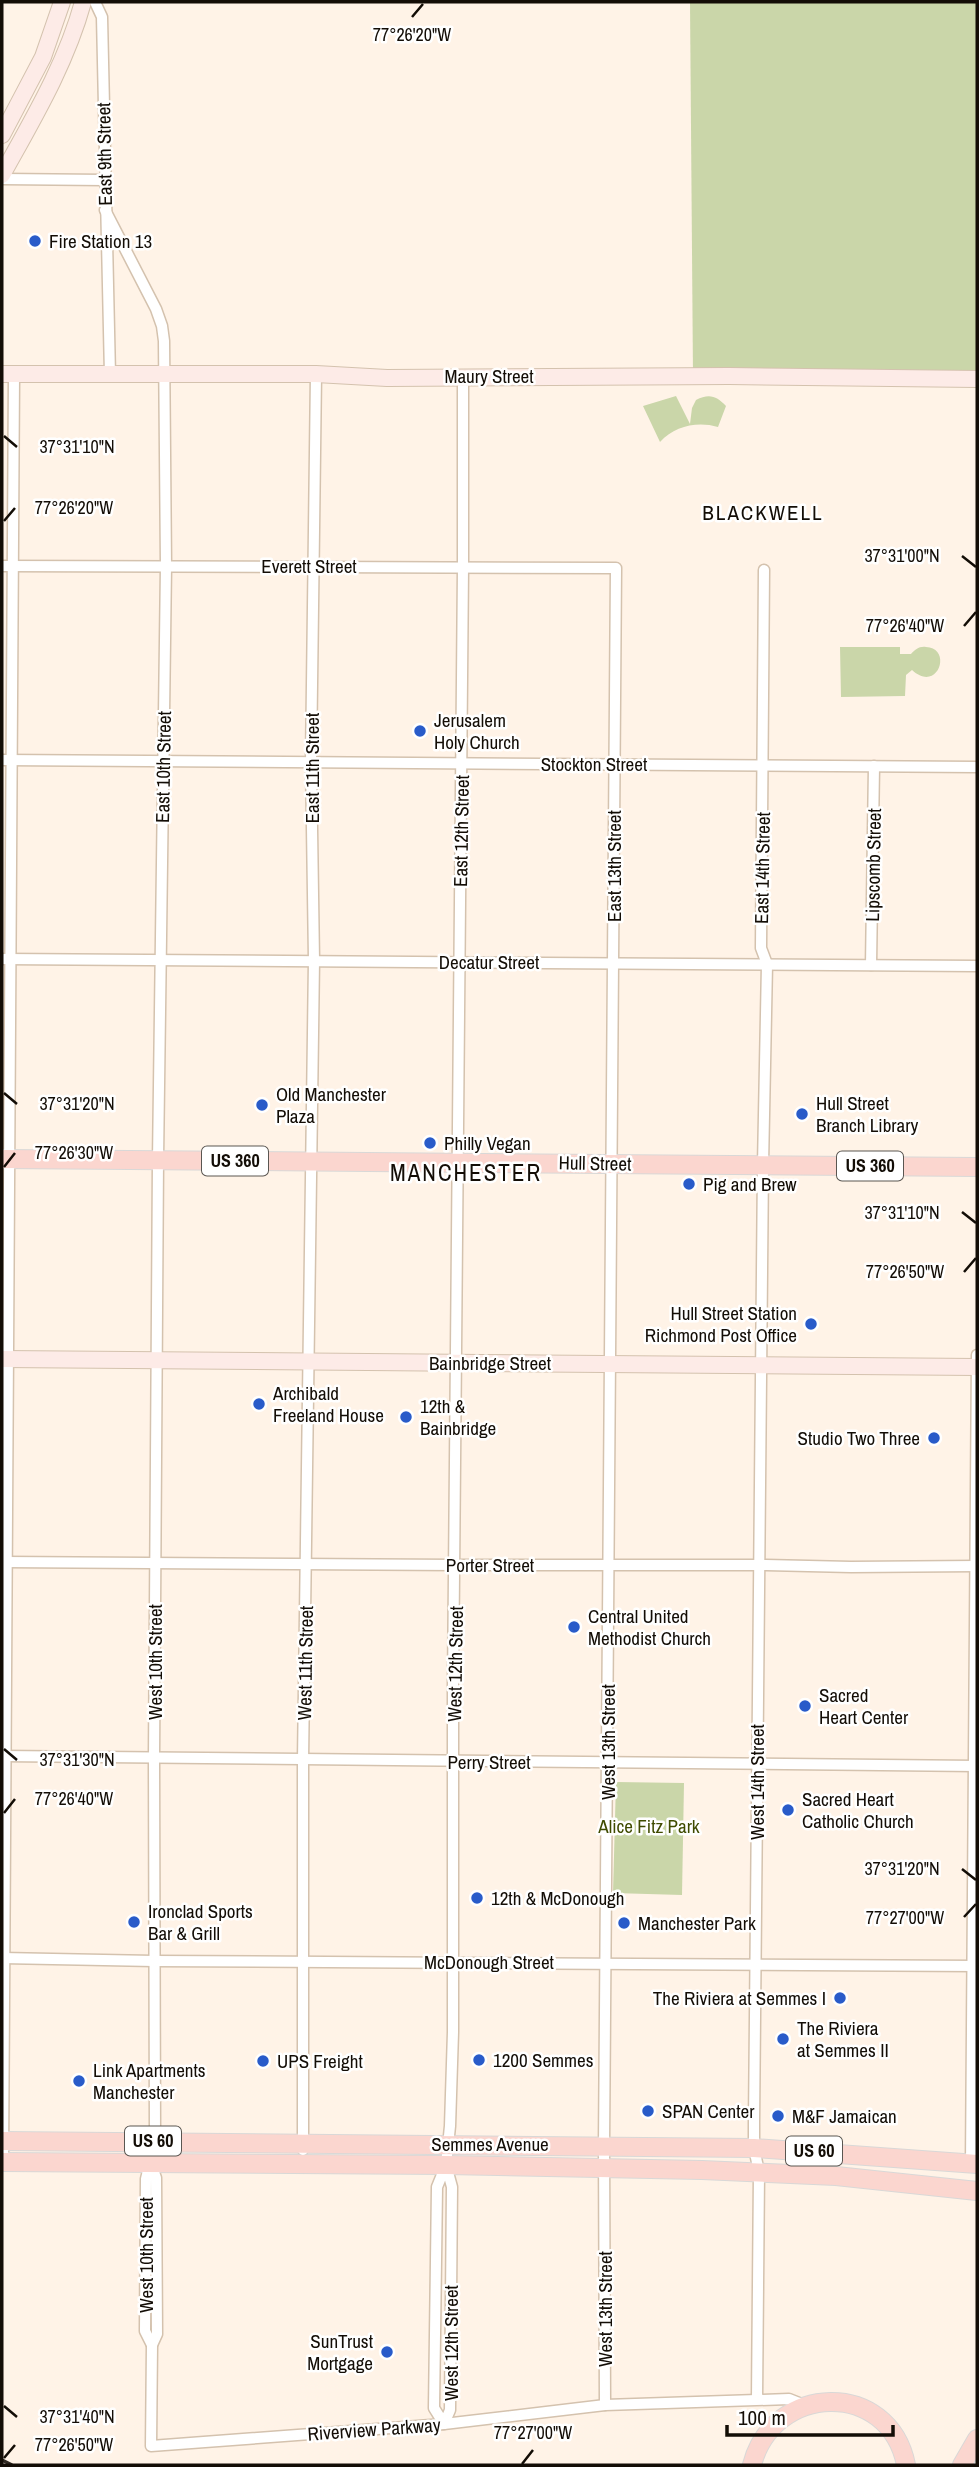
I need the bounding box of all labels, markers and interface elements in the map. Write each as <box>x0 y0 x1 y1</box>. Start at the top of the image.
text: 77°26'20"W <box>373 22 451 47</box>
street label: East 9th Street <box>90 102 118 206</box>
place label: Fire Station 13 <box>49 228 152 254</box>
marker: Fire Station 13 <box>27 233 43 249</box>
street label: Maury Street <box>444 363 534 389</box>
text: 37°31'10"N <box>39 434 115 459</box>
text: 77°26'20"W <box>35 495 113 520</box>
district label: BLACKWELL <box>702 498 824 527</box>
text: 37°31'00"N <box>864 543 940 568</box>
street label: Everett Street <box>261 553 357 579</box>
text: 77°26'40"W <box>866 613 944 638</box>
place label: Jerusalem Holy Church <box>434 707 520 755</box>
street label: East 10th Street <box>149 710 177 823</box>
street label: East 11th Street <box>299 712 325 823</box>
marker: Jerusalem Holy Church <box>412 723 428 739</box>
street label: Stockton Street <box>541 751 648 777</box>
street label: East 12th Street <box>447 774 475 887</box>
street label: Lipscomb Street <box>859 807 887 922</box>
street label: East 13th Street <box>601 809 627 922</box>
street label: East 14th Street <box>748 811 776 924</box>
street label: Decatur Street <box>439 949 540 975</box>
place label: Old Manchester Plaza <box>276 1081 387 1129</box>
place label: Hull Street Branch Library <box>816 1090 918 1138</box>
text: 37°31'20"N <box>39 1091 115 1116</box>
marker: Old Manchester Plaza <box>254 1097 270 1113</box>
marker: Hull Street Branch Library <box>794 1106 810 1122</box>
place label: Philly Vegan <box>444 1130 531 1156</box>
marker: Philly Vegan <box>422 1135 438 1151</box>
text: 77°26'30"W <box>35 1140 113 1165</box>
road number: US 360 <box>202 1146 268 1176</box>
street label: Hull Street <box>558 1149 632 1177</box>
road number: US 360 <box>837 1152 903 1181</box>
district label: MANCHESTER <box>390 1157 542 1188</box>
place label: Pig and Brew <box>703 1171 797 1197</box>
marker: Pig and Brew <box>681 1176 697 1192</box>
text: 37°31'10"N <box>864 1200 940 1225</box>
text: 77°26'50"W <box>866 1259 944 1284</box>
place label: Hull Street Station Richmond Post Office <box>645 1300 797 1348</box>
marker: Hull Street Station Richmond Post Office <box>803 1316 819 1332</box>
street label: Bainbridge Street <box>429 1350 552 1376</box>
place label: Archibald Freeland House <box>272 1380 384 1428</box>
place label: 12th & Bainbridge <box>420 1393 496 1441</box>
marker: Archibald Freeland House <box>251 1396 267 1412</box>
marker: 12th & Bainbridge <box>398 1409 414 1425</box>
place label: Studio Two Three <box>798 1425 920 1451</box>
marker: Studio Two Three <box>926 1430 942 1446</box>
street label: Porter Street <box>446 1552 535 1578</box>
street label: West 10th Street <box>142 1603 168 1720</box>
place label: Central United Methodist Church <box>588 1603 711 1651</box>
street label: West 11th Street <box>291 1605 319 1721</box>
street label: West 12th Street <box>441 1605 469 1722</box>
marker: Central United Methodist Church <box>566 1619 582 1635</box>
place label: Sacred Heart Center <box>819 1682 909 1730</box>
street label: West 13th Street <box>595 1683 621 1800</box>
marker: Sacred Heart Center <box>797 1698 813 1714</box>
street label: West 14th Street <box>744 1723 770 1840</box>
text: 37°31'30"N <box>39 1747 115 1772</box>
street label: Perry Street <box>447 1749 531 1775</box>
text: 77°26'40"W <box>35 1786 113 1811</box>
place label: Sacred Heart Catholic Church <box>802 1786 914 1834</box>
marker: Sacred Heart Catholic Church <box>780 1802 796 1818</box>
park label: Alice Fitz Park <box>597 1813 700 1839</box>
text: 37°31'20"N <box>864 1856 940 1881</box>
place label: 12th & McDonough <box>491 1885 624 1911</box>
marker: 12th & McDonough <box>469 1890 485 1906</box>
place label: Ironclad Sports Bar & Grill <box>148 1898 253 1946</box>
text: 77°27'00"W <box>866 1905 944 1930</box>
place label: Manchester Park <box>638 1910 756 1936</box>
marker: Ironclad Sports Bar & Grill <box>126 1914 142 1930</box>
marker: Manchester Park <box>616 1915 632 1931</box>
street label: McDonough Street <box>424 1949 555 1975</box>
place label: The Riviera at Semmes I <box>653 1985 826 2011</box>
marker: The Riviera at Semmes I <box>832 1990 848 2006</box>
place label: The Riviera at Semmes II <box>797 2015 889 2063</box>
marker: The Riviera at Semmes II <box>775 2031 791 2047</box>
place label: 1200 Semmes <box>493 2047 594 2073</box>
place label: UPS Freight <box>277 2048 363 2074</box>
marker: 1200 Semmes <box>471 2052 487 2068</box>
marker: UPS Freight <box>255 2053 271 2069</box>
place label: Link Apartments Manchester <box>93 2057 206 2105</box>
marker: Link Apartments Manchester <box>71 2073 87 2089</box>
place label: SPAN Center <box>662 2098 755 2124</box>
marker: SPAN Center <box>640 2103 656 2119</box>
place label: M&F Jamaican <box>792 2103 897 2129</box>
marker: M&F Jamaican <box>770 2108 786 2124</box>
road number: US 60 <box>125 2126 181 2155</box>
street label: Semmes Avenue <box>431 2131 549 2157</box>
road number: US 60 <box>786 2136 842 2166</box>
street label: West 10th Street <box>133 2196 159 2313</box>
street label: West 13th Street <box>592 2250 618 2367</box>
street label: West 12th Street <box>438 2284 464 2401</box>
place label: SunTrust Mortgage <box>307 2328 374 2376</box>
marker: SunTrust Mortgage <box>379 2344 395 2360</box>
scale bar <box>727 2394 893 2438</box>
text: 100 m <box>738 2403 786 2432</box>
text: 37°31'40"N <box>39 2404 115 2429</box>
street label: Riverview Parkway <box>307 2411 442 2447</box>
text: 77°27'00"W <box>494 2420 572 2445</box>
text: 77°26'50"W <box>35 2432 113 2457</box>

